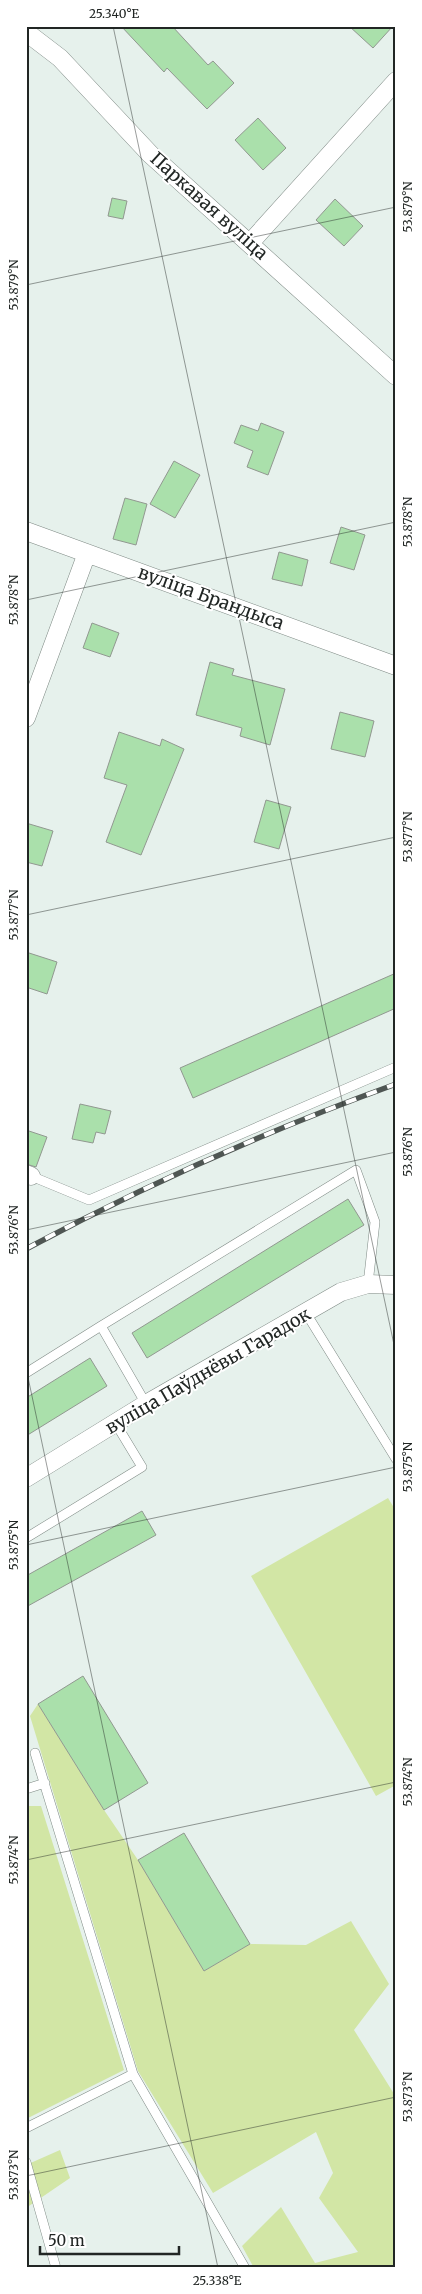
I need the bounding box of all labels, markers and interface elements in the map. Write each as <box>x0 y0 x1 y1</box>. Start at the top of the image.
text: 25.340°E <box>89 6 139 21</box>
street label: Паркавая вуліца <box>146 147 273 265</box>
text: 53.879°N <box>400 181 415 233</box>
text: 53.879°N <box>6 259 21 311</box>
text: 53.878°N <box>400 496 415 547</box>
street label: вуліца Брандыса <box>135 560 288 635</box>
text: 53.878°N <box>6 574 21 625</box>
text: 53.877°N <box>400 811 415 862</box>
text: 53.877°N <box>6 889 21 940</box>
text: 53.876°N <box>400 1126 415 1177</box>
text: 53.876°N <box>6 1204 21 1255</box>
street label: вуліца Паўднёвы Гарадок <box>101 1302 315 1439</box>
text: 53.875°N <box>400 1441 415 1492</box>
text: 53.875°N <box>6 1519 21 1570</box>
text: 53.874°N <box>400 1757 415 1806</box>
text: 53.874°N <box>6 1835 21 1884</box>
text: 53.873°N <box>400 2071 415 2122</box>
text: 53.873°N <box>6 2149 21 2200</box>
scale bar <box>40 2224 179 2256</box>
text: 50 m <box>48 2231 85 2250</box>
text: 25.338°E <box>193 2273 242 2288</box>

